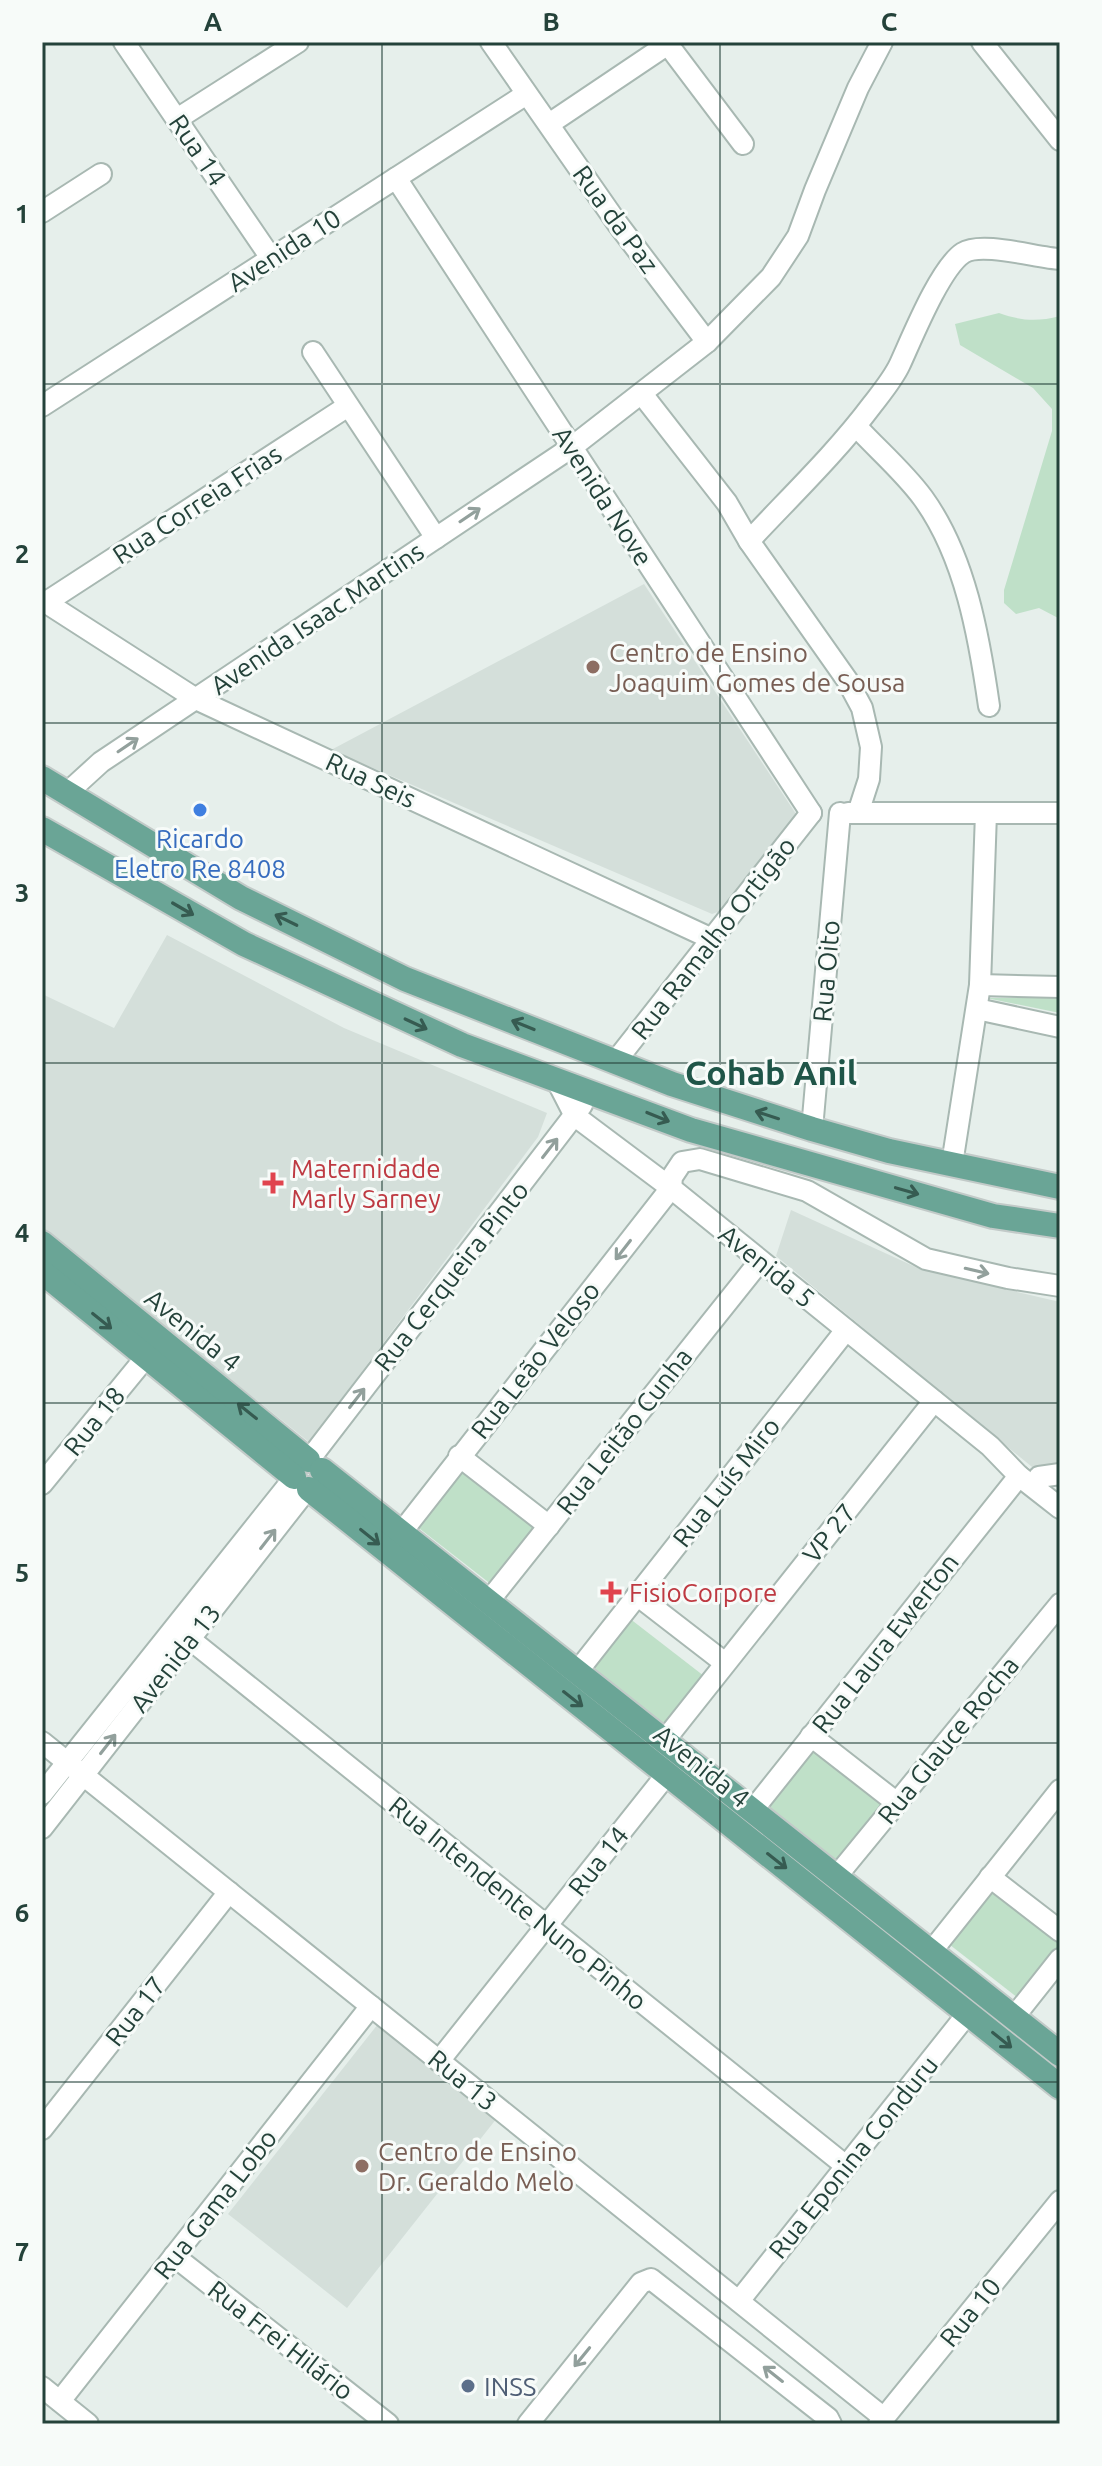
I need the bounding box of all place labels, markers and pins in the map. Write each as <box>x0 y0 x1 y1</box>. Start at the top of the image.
place label: Centro de Ensino Joaquim Gomes de Sousa <box>609 638 905 697</box>
marker: Centro de Ensino Joaquim Gomes de Sousa <box>584 658 602 676</box>
marker: Ricardo Eletro Re 8408 <box>191 801 209 819</box>
place label: Ricardo Eletro Re 8408 <box>114 824 286 883</box>
place label: Maternidade Marly Sarney <box>291 1154 441 1213</box>
marker: Maternidade Marly Sarney <box>262 1172 284 1194</box>
place label: FisioCorpore <box>629 1578 777 1607</box>
marker: FisioCorpore <box>600 1581 622 1603</box>
place label: Centro de Ensino Dr. Geraldo Melo <box>378 2137 577 2196</box>
marker: Centro de Ensino Dr. Geraldo Melo <box>353 2157 371 2175</box>
place label: INSS <box>484 2372 536 2401</box>
marker: INSS <box>459 2377 477 2395</box>

